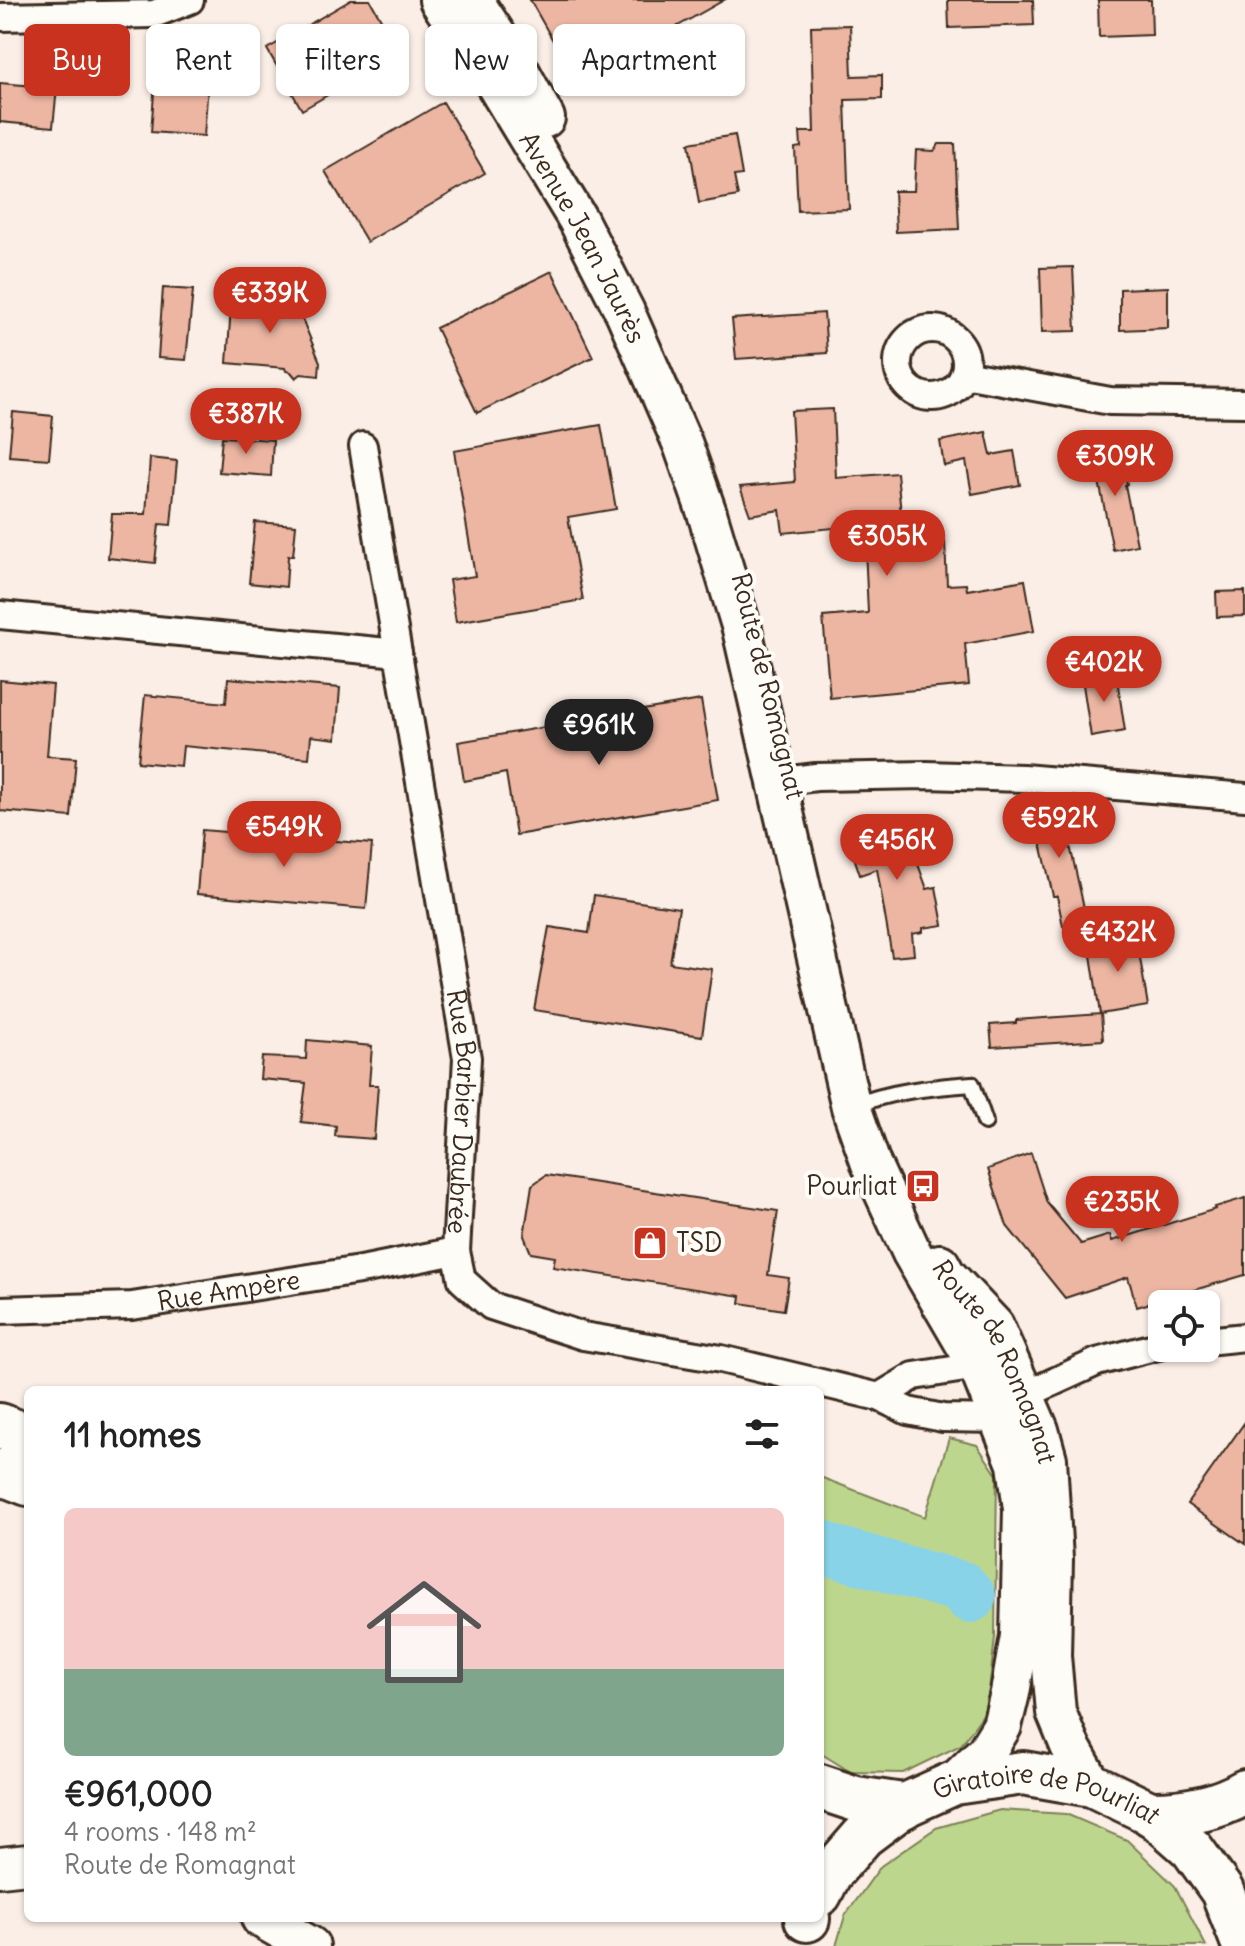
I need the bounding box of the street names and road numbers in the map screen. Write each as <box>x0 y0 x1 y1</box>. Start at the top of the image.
street label: Avenue Jean Jaurès <box>512 126 653 348</box>
street label: Route de Romagnat <box>724 569 813 803</box>
street label: Rue Barbier Daubrée <box>440 987 484 1235</box>
street label: Route de Romagnat <box>925 1254 1065 1467</box>
street label: Rue Ampère <box>155 1263 302 1318</box>
street label: Giratoire de Pourliat <box>927 1756 1168 1831</box>

